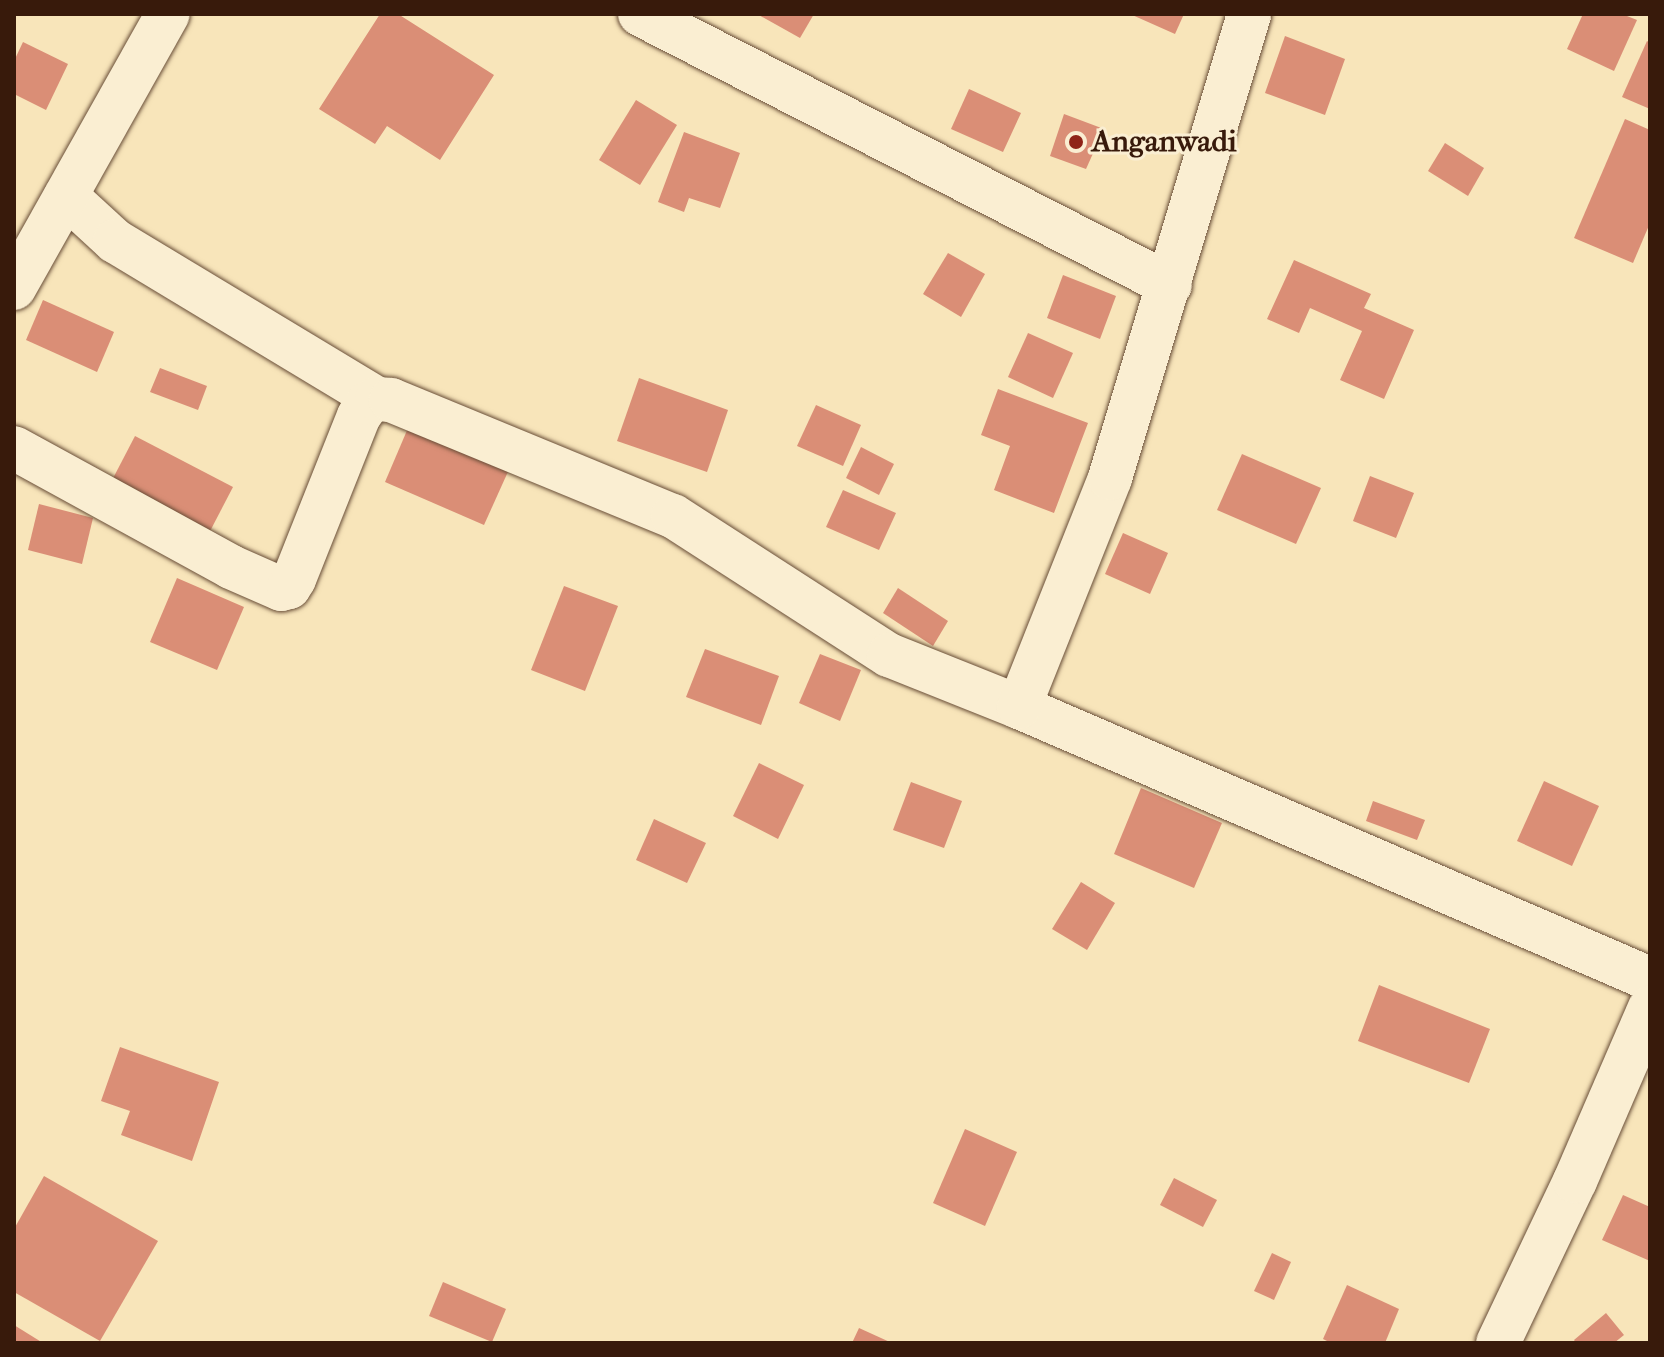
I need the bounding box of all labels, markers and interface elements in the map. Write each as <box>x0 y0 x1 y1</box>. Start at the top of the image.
place label: Anganwadi <box>1092 124 1237 160</box>
marker: Anganwadi <box>1067 133 1085 151</box>

